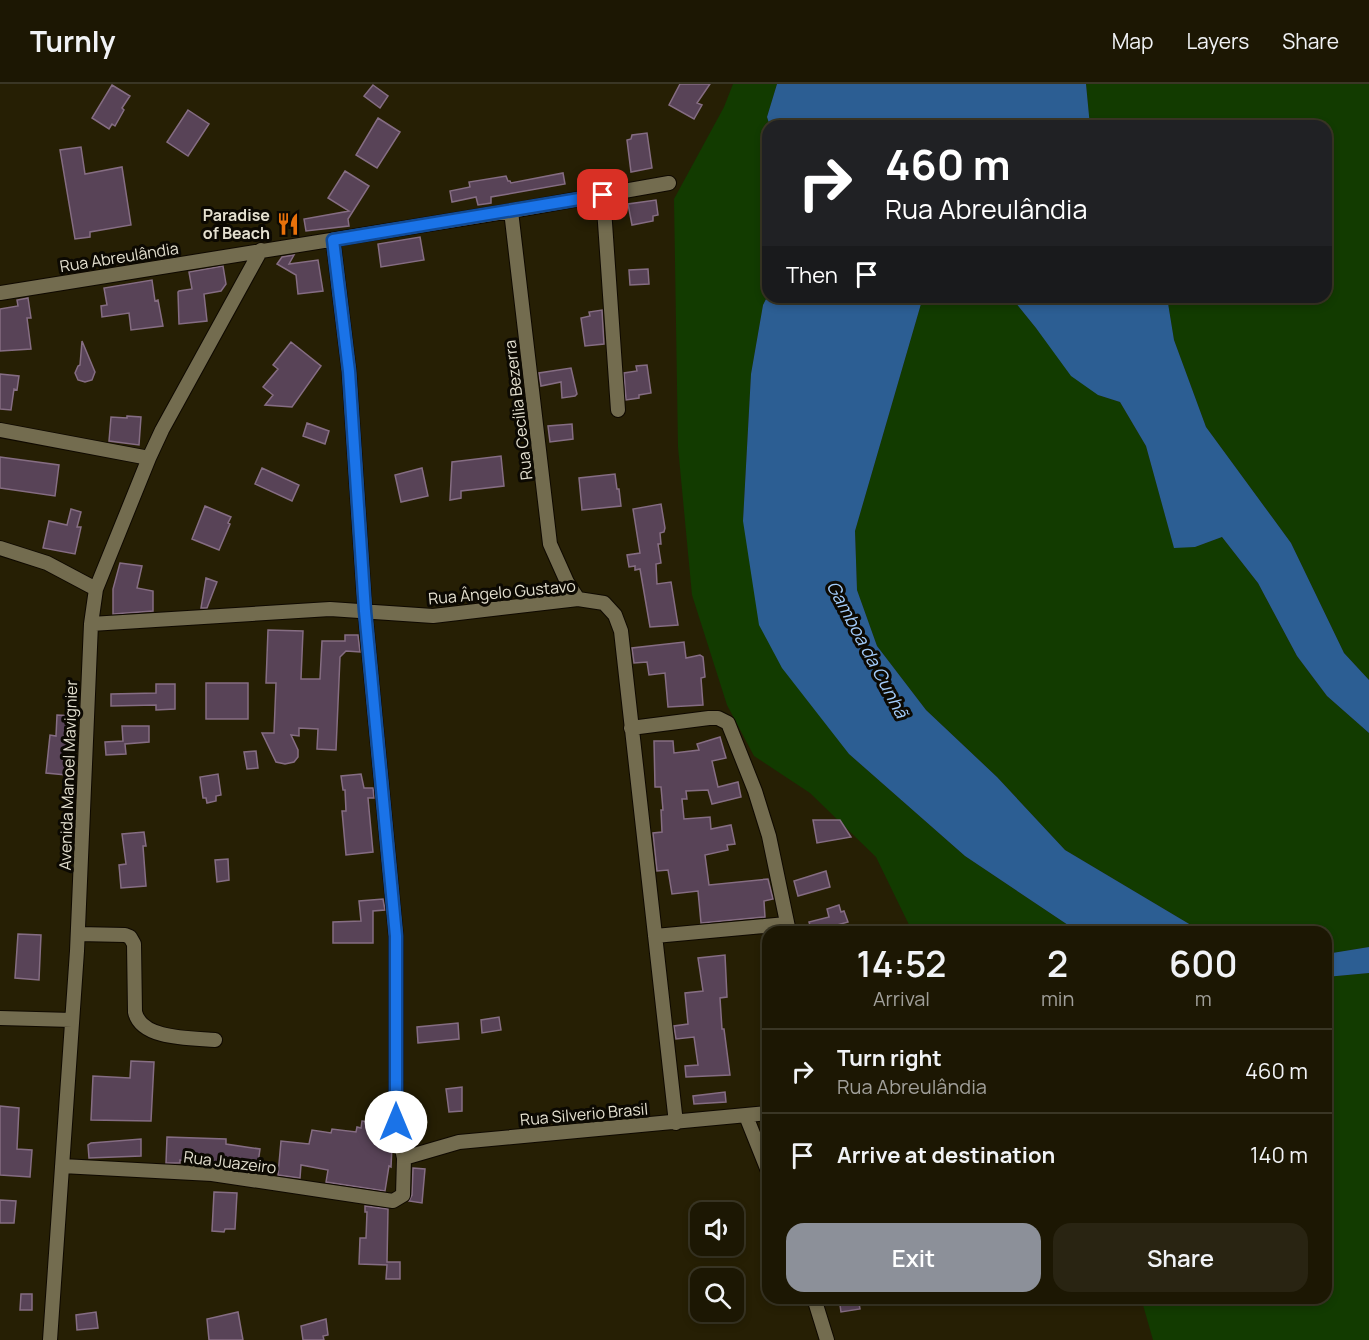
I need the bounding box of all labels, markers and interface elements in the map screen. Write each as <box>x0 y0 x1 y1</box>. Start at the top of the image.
text: Turnly <box>30 22 115 60</box>
text: Map <box>1112 27 1153 55</box>
text: Layers <box>1186 27 1249 55</box>
text: Share <box>1282 27 1339 55</box>
text: 460 m <box>885 135 1010 193</box>
icon: right <box>786 144 864 222</box>
pin <box>577 169 628 220</box>
icon: arrive <box>586 178 619 211</box>
text: Rua Abreulândia <box>885 190 1087 227</box>
place label: Paradise of Beach <box>203 204 270 244</box>
restaurant icon: Paradise of Beach <box>275 211 301 237</box>
street label: Rua Abreulândia <box>58 237 180 277</box>
icon: arrive <box>850 258 883 291</box>
text: Then <box>786 260 838 290</box>
street label: Rua Cecília Bezerra <box>498 339 538 481</box>
street label: Rua Ângelo Gustavo <box>427 575 577 609</box>
water label: Gamboa da Cunhã <box>822 576 915 724</box>
street label: Avenida Manoel Mavignier <box>54 679 82 871</box>
text: 14:52 <box>857 939 946 988</box>
text: 2 <box>1047 939 1068 988</box>
text: 600 <box>1169 939 1238 988</box>
text: Arrival <box>873 985 930 1012</box>
text: min <box>1041 985 1074 1012</box>
text: m <box>1195 985 1212 1012</box>
text: Turn right <box>837 1043 942 1073</box>
icon: right <box>786 1055 819 1088</box>
text: 460 m <box>1245 1056 1308 1086</box>
text: Rua Abreulândia <box>837 1073 987 1100</box>
position arrow <box>364 1090 428 1154</box>
street label: Rua Silverio Brasil <box>519 1097 649 1131</box>
icon: arrive <box>786 1139 819 1172</box>
text: Arrive at destination <box>837 1140 1055 1170</box>
text: 140 m <box>1250 1140 1308 1170</box>
street label: Rua Juazeiro <box>182 1145 278 1179</box>
map controls <box>690 1202 744 1322</box>
button: sound <box>690 1202 744 1256</box>
button: Exit <box>786 1223 1041 1292</box>
button: Share <box>1053 1223 1308 1292</box>
button: search <box>690 1268 744 1322</box>

